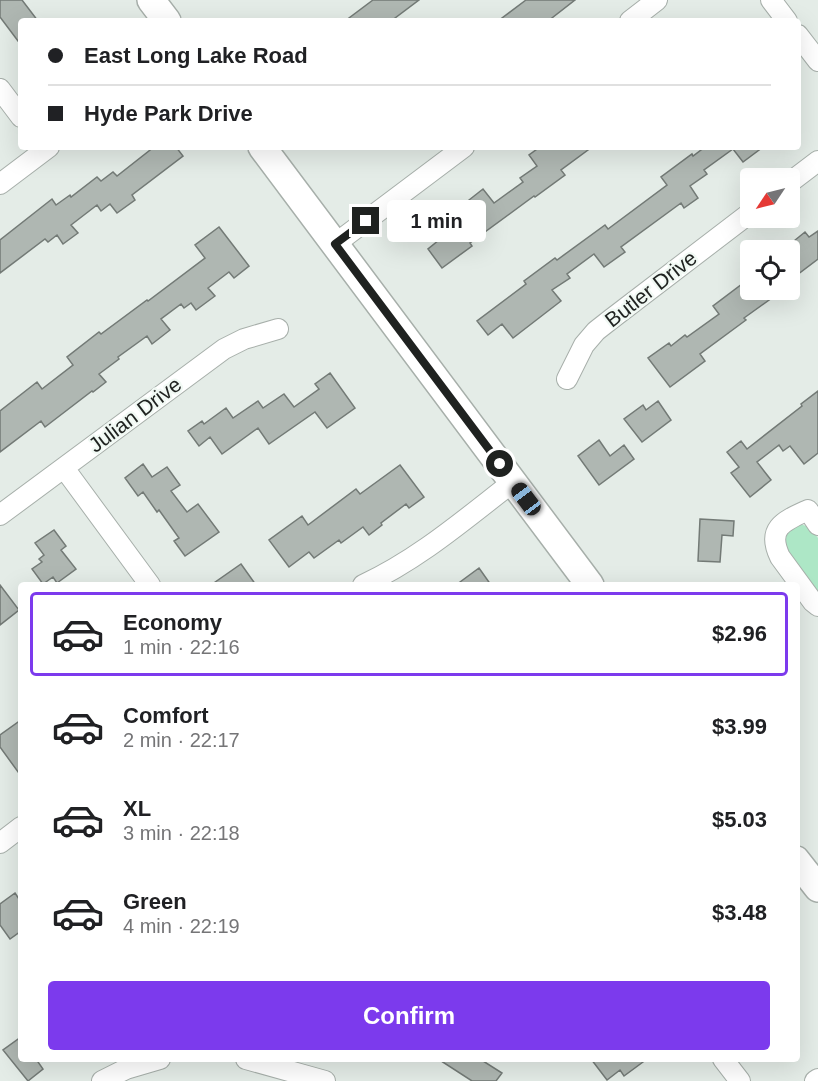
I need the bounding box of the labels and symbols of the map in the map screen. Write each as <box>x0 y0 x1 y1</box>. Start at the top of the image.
north arrow <box>740 168 800 228</box>
callout: 1 min <box>387 200 486 242</box>
route end <box>352 207 379 234</box>
street label: Butler Drive <box>600 246 701 331</box>
street label: Julian Drive <box>84 372 185 457</box>
route start <box>486 450 513 477</box>
car <box>508 479 544 519</box>

